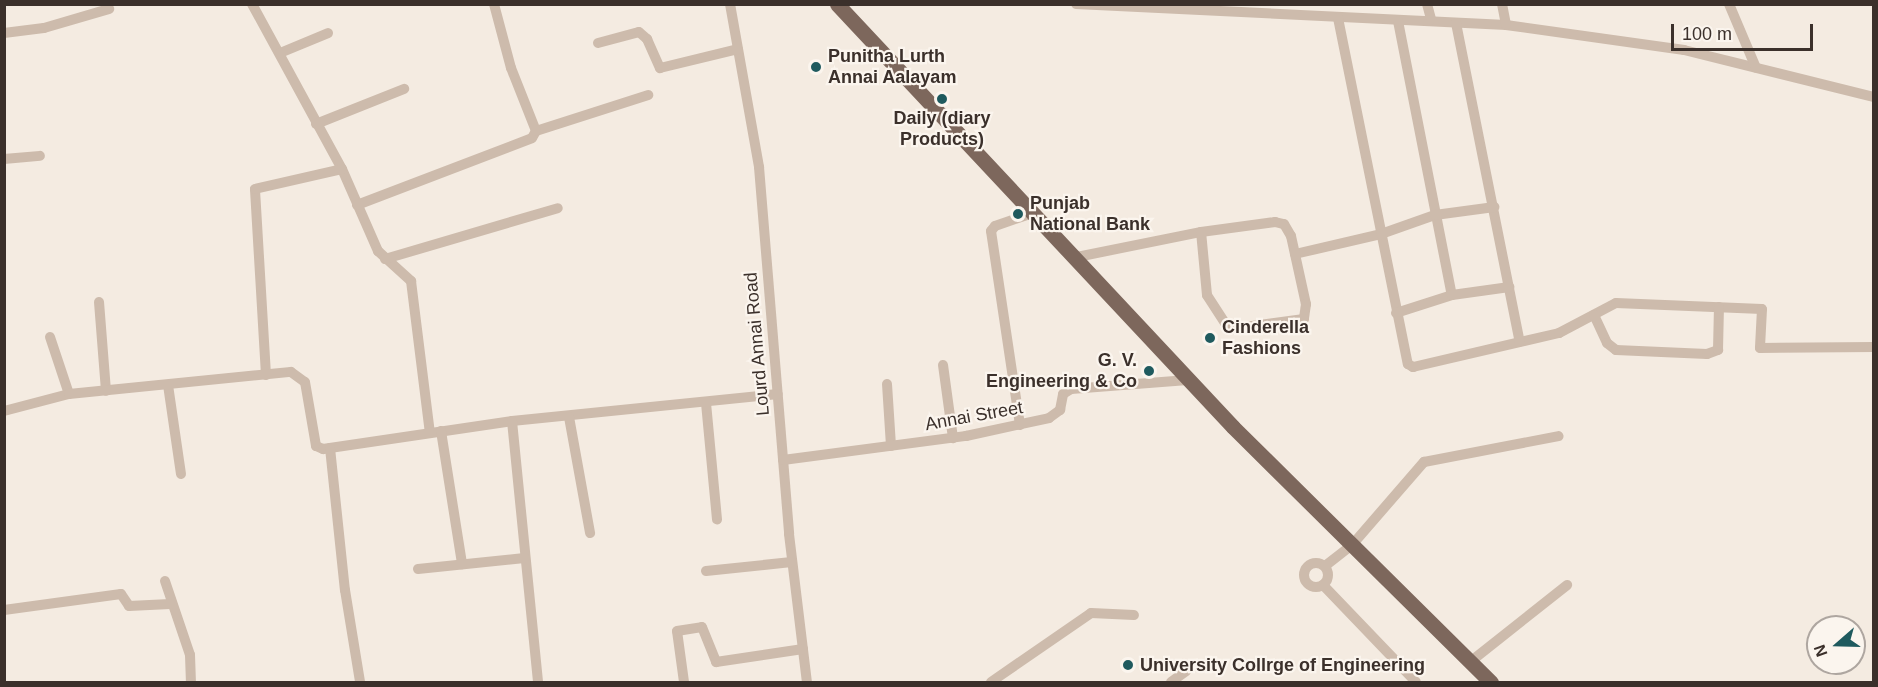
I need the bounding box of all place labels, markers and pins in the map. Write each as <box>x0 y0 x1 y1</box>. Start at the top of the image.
place label: Punitha Lurth Annai Aalayam <box>828 46 957 88</box>
marker: Punitha Lurth Annai Aalayam <box>809 60 823 74</box>
marker: Daily (diary Products) <box>935 92 949 106</box>
place label: Daily (diary Products) <box>893 108 991 150</box>
place label: Punjab National Bank <box>1030 193 1150 236</box>
marker: Punjab National Bank <box>1011 207 1025 221</box>
place label: Cinderella Fashions <box>1222 317 1309 360</box>
marker: Cinderella Fashions <box>1203 331 1217 345</box>
place label: G. V. Engineering & Co <box>986 350 1137 392</box>
marker: G. V. Engineering & Co <box>1142 364 1156 378</box>
place label: University Collrge of Engineering <box>1140 654 1425 676</box>
marker: University Collrge of Engineering <box>1121 658 1135 672</box>

